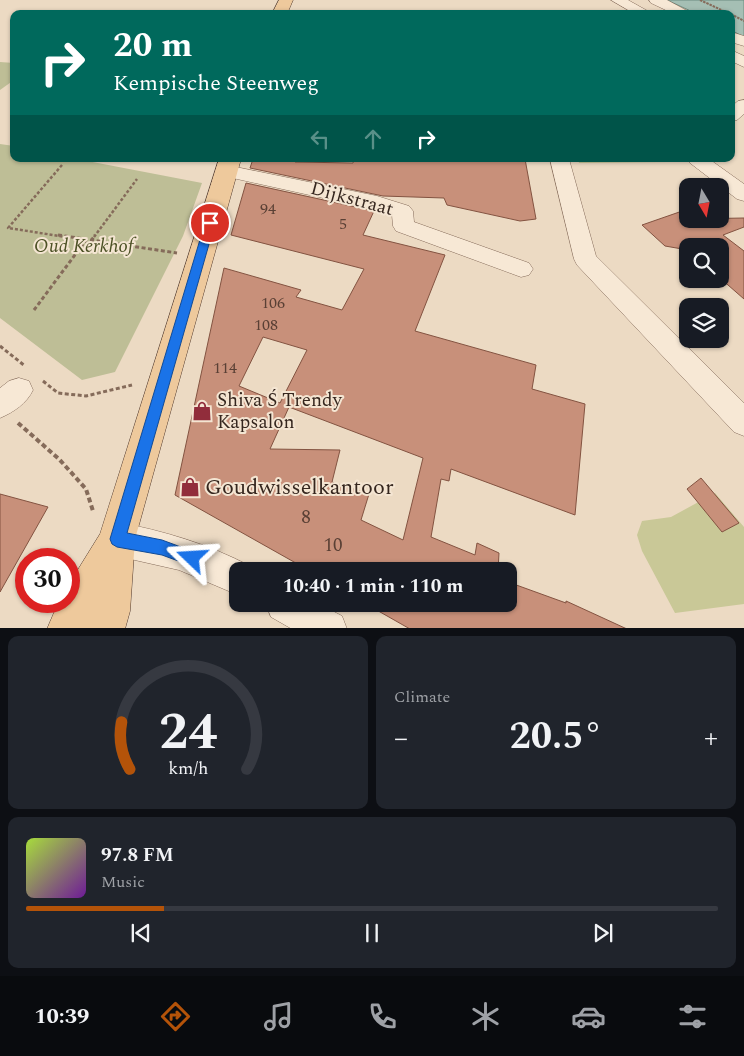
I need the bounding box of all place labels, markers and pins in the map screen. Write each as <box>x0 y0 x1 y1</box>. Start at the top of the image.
pin <box>189 202 231 244</box>
place label: Shiva Ś Trendy Kapsalon <box>217 386 343 437</box>
shop icon: Shiva Ś Trendy Kapsalon <box>191 400 213 422</box>
place label: Goudwisselkantoor <box>205 471 394 504</box>
shop icon: Goudwisselkantoor <box>179 476 201 498</box>

